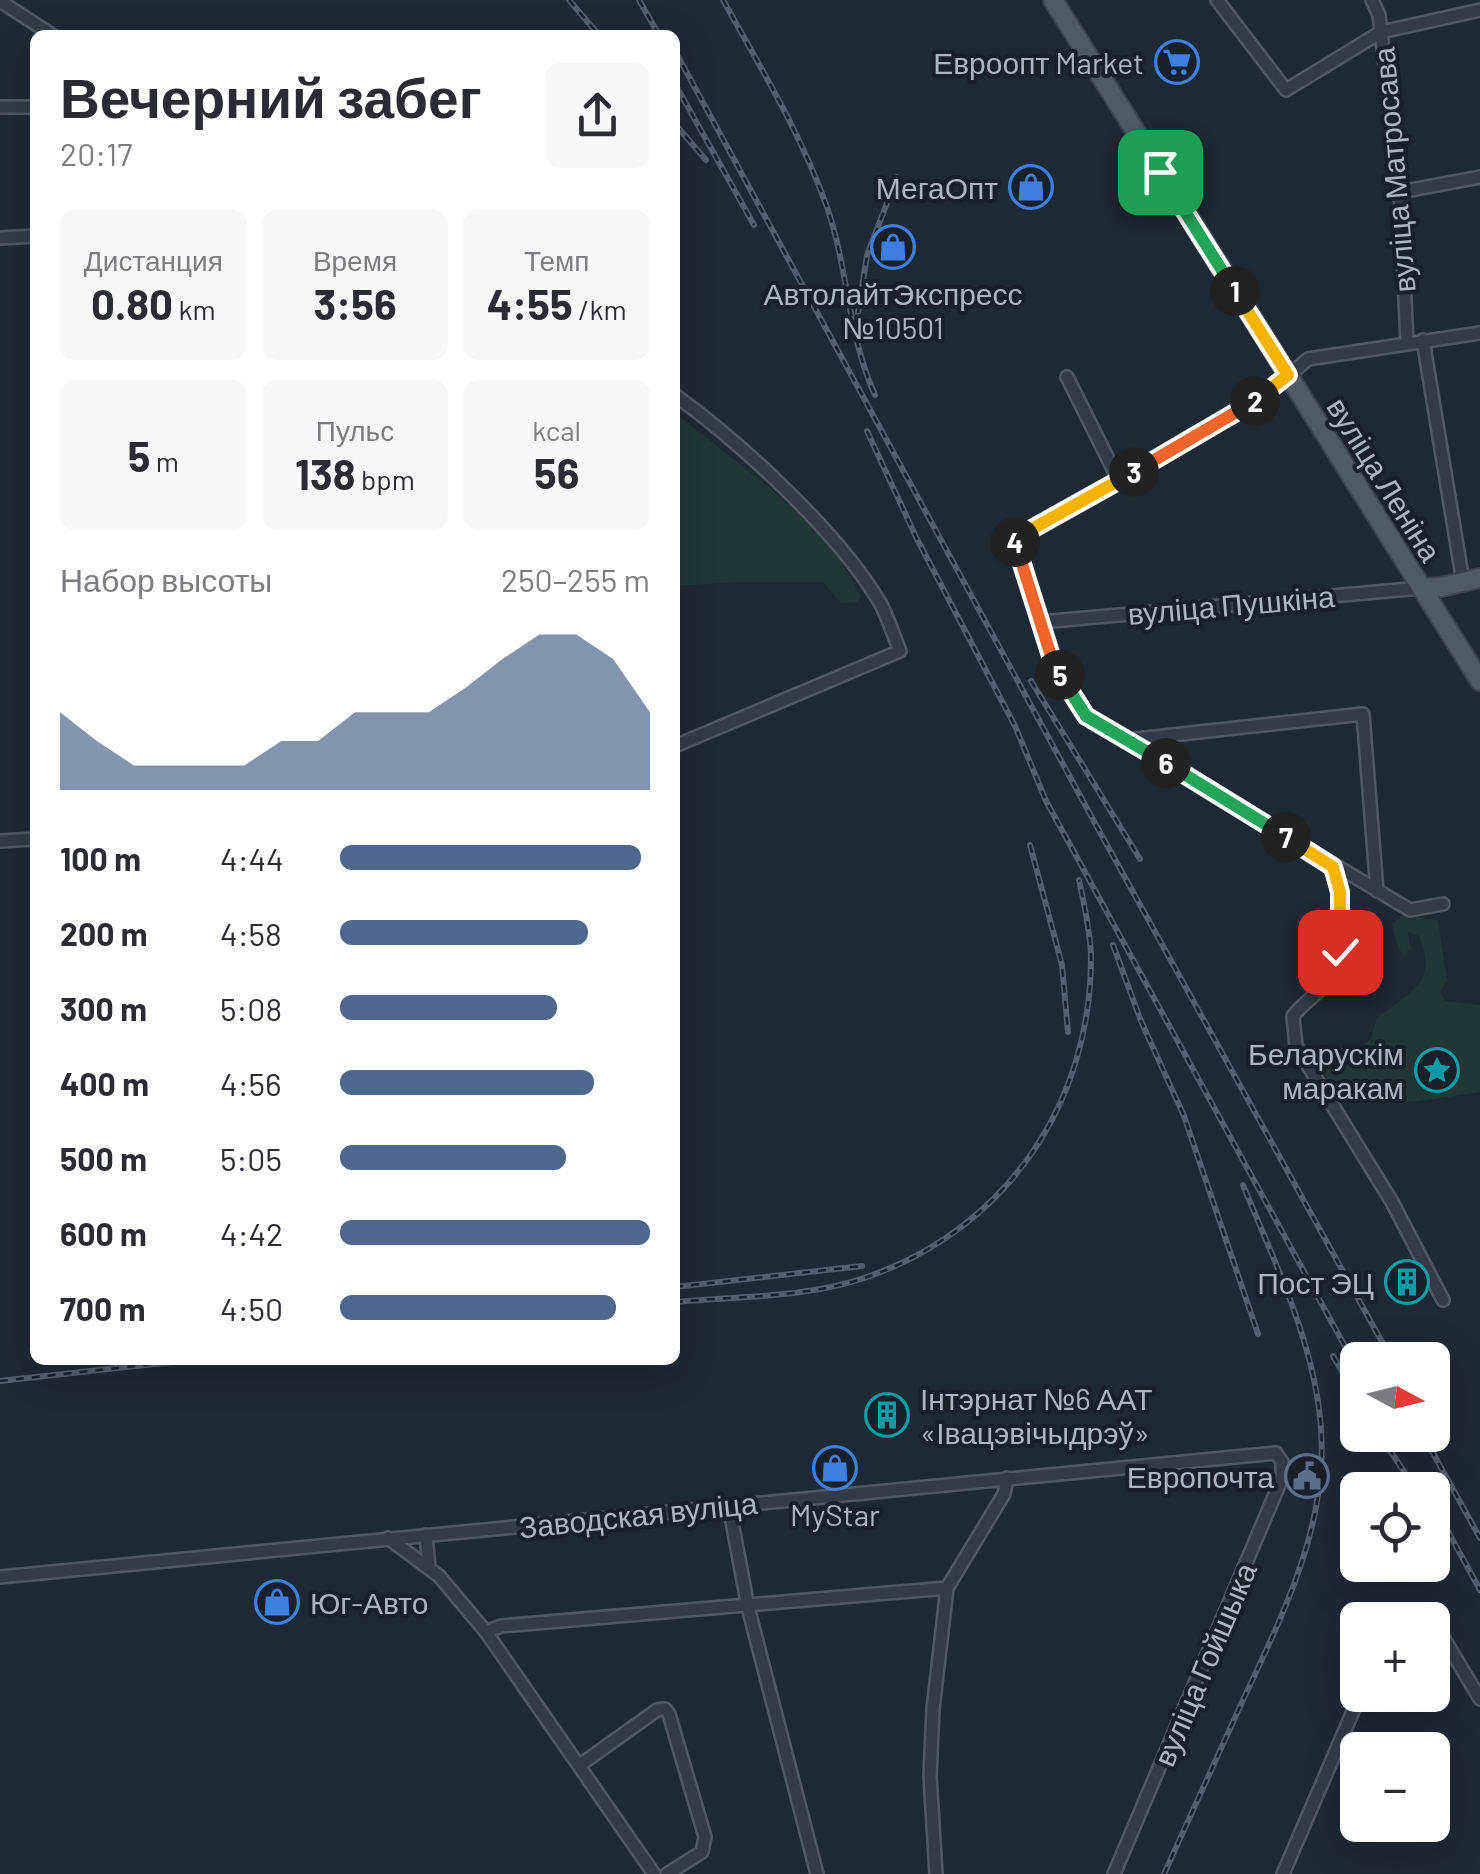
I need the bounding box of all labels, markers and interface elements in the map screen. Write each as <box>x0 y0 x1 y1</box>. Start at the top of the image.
supermarket icon: Евроопт Market <box>1154 39 1200 85</box>
place label: Евроопт Market <box>933 44 1144 80</box>
street label: вуліца Матросава <box>1364 46 1422 294</box>
text: Вечерний забег <box>60 63 482 129</box>
button: share <box>545 63 650 168</box>
pin <box>1118 130 1203 215</box>
text: 20:17 <box>60 134 132 172</box>
icon: arrive <box>1133 145 1188 200</box>
shop icon: МегаОпт <box>1008 164 1054 210</box>
place label: МегаОпт <box>876 169 998 205</box>
shop icon: АвтолайтЭкспресс №10501 <box>870 224 916 270</box>
text: Дистанция <box>84 243 223 277</box>
text: Время <box>313 243 397 277</box>
text: Темп <box>524 243 589 277</box>
pin: 1 <box>1210 266 1260 316</box>
text: 1 <box>1230 274 1240 308</box>
place label: АвтолайтЭкспресс №10501 <box>763 275 1023 345</box>
text: 0.80 <box>91 278 173 328</box>
text: 3:56 <box>313 278 397 328</box>
text: 4:55 <box>487 278 573 328</box>
text: km <box>173 292 216 326</box>
text: /km <box>573 292 627 326</box>
pin: 2 <box>1230 376 1280 426</box>
text: 2 <box>1247 384 1263 418</box>
street label: вуліца Леніна <box>1320 390 1450 568</box>
text: Пульс <box>316 413 394 447</box>
text: kcal <box>532 413 581 447</box>
text: 5 <box>128 430 150 480</box>
text: m <box>150 444 179 478</box>
text: 56 <box>534 447 579 497</box>
pin: 3 <box>1109 447 1159 497</box>
text: 138 <box>295 448 355 498</box>
text: 3 <box>1126 455 1142 489</box>
text: bpm <box>355 462 415 496</box>
pin: 4 <box>990 517 1040 567</box>
text: 4 <box>1007 525 1023 559</box>
text: Набор высоты <box>60 560 272 598</box>
text: 250–255 m <box>501 560 650 598</box>
street label: вуліца Пушкіна <box>1126 577 1336 631</box>
pin: 5 <box>1035 650 1085 700</box>
text: 5 <box>1052 658 1068 692</box>
pin: 6 <box>1141 738 1191 788</box>
text: 6 <box>1158 746 1174 780</box>
pin: 7 <box>1261 812 1311 862</box>
text: 7 <box>1279 820 1293 854</box>
text: 100 m <box>60 839 141 877</box>
text: 4:44 <box>220 839 284 877</box>
pin <box>1298 910 1383 995</box>
text: 200 m <box>60 914 148 952</box>
text: 4:58 <box>220 914 282 952</box>
icon: check <box>1313 925 1368 980</box>
text: 300 m <box>60 989 147 1027</box>
text: 5:08 <box>220 989 282 1027</box>
place label: Беларускім маракам <box>1248 1035 1404 1105</box>
place icon: Беларускім маракам <box>1414 1047 1460 1093</box>
text: 400 m <box>60 1064 149 1102</box>
text: 4:56 <box>220 1064 281 1102</box>
text: 500 m <box>60 1139 147 1177</box>
text: 5:05 <box>220 1139 282 1177</box>
text: 600 m <box>60 1214 147 1252</box>
text: 4:42 <box>220 1214 283 1252</box>
building icon: Пост ЭЦ <box>1384 1259 1430 1305</box>
place label: Пост ЭЦ <box>1257 1264 1374 1300</box>
text: 700 m <box>60 1289 145 1327</box>
text: 4:50 <box>220 1289 283 1327</box>
north arrow <box>1340 1342 1450 1452</box>
map controls <box>1340 1342 1450 1842</box>
place label: Інтэрнат №6 ААТ «Івацэвічыдрэў» <box>920 1380 1153 1450</box>
building icon: Інтэрнат №6 ААТ «Івацэвічыдрэў» <box>864 1392 910 1438</box>
shop icon: MyStar <box>812 1445 858 1491</box>
public building icon: Европочта <box>1284 1453 1330 1499</box>
place label: Европочта <box>1127 1458 1274 1494</box>
button: locate <box>1340 1472 1450 1582</box>
street label: Заводская вуліца <box>517 1484 759 1544</box>
place label: MyStar <box>790 1496 880 1532</box>
street label: вуліца Гойшыка <box>1145 1557 1263 1771</box>
shop icon: Юг-Авто <box>254 1579 300 1625</box>
place label: Юг-Авто <box>310 1584 428 1620</box>
button: + <box>1340 1602 1450 1712</box>
button: − <box>1340 1732 1450 1842</box>

